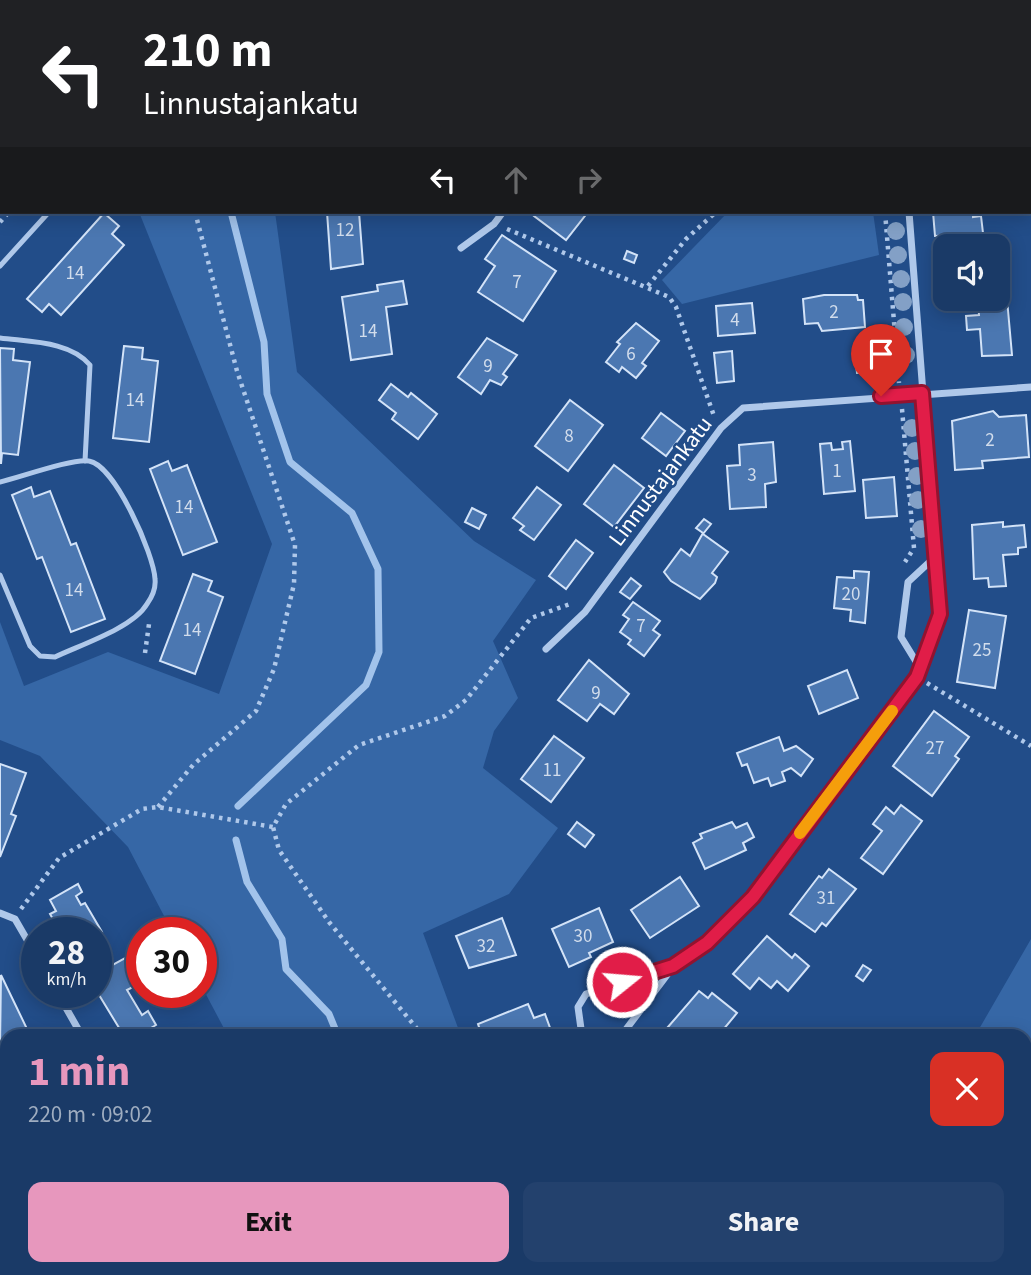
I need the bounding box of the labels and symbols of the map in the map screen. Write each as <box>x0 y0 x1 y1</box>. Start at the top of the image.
house number: 12 <box>336 217 354 244</box>
house number: 14 <box>66 260 84 287</box>
house number: 7 <box>512 269 522 296</box>
house number: 2 <box>829 299 839 326</box>
house number: 4 <box>730 307 740 334</box>
house number: 14 <box>359 318 377 345</box>
pin <box>851 324 911 396</box>
house number: 6 <box>626 341 636 368</box>
house number: 9 <box>483 353 493 380</box>
house number: 14 <box>126 387 144 414</box>
street label: Linnustajankatu <box>601 409 720 553</box>
house number: 8 <box>564 423 574 450</box>
house number: 2 <box>985 427 995 454</box>
house number: 1 <box>832 458 842 485</box>
house number: 3 <box>747 462 757 489</box>
house number: 14 <box>175 494 193 521</box>
house number: 14 <box>65 577 83 604</box>
house number: 20 <box>842 581 860 608</box>
house number: 7 <box>636 613 646 640</box>
house number: 14 <box>183 617 201 644</box>
house number: 25 <box>973 637 991 664</box>
house number: 9 <box>591 680 601 707</box>
house number: 27 <box>926 735 944 762</box>
house number: 11 <box>543 757 561 784</box>
house number: 31 <box>817 885 835 912</box>
speed limit sign: 30 <box>126 917 217 1008</box>
house number: 30 <box>574 923 592 950</box>
house number: 32 <box>477 933 495 960</box>
position arrow <box>585 945 659 1019</box>

